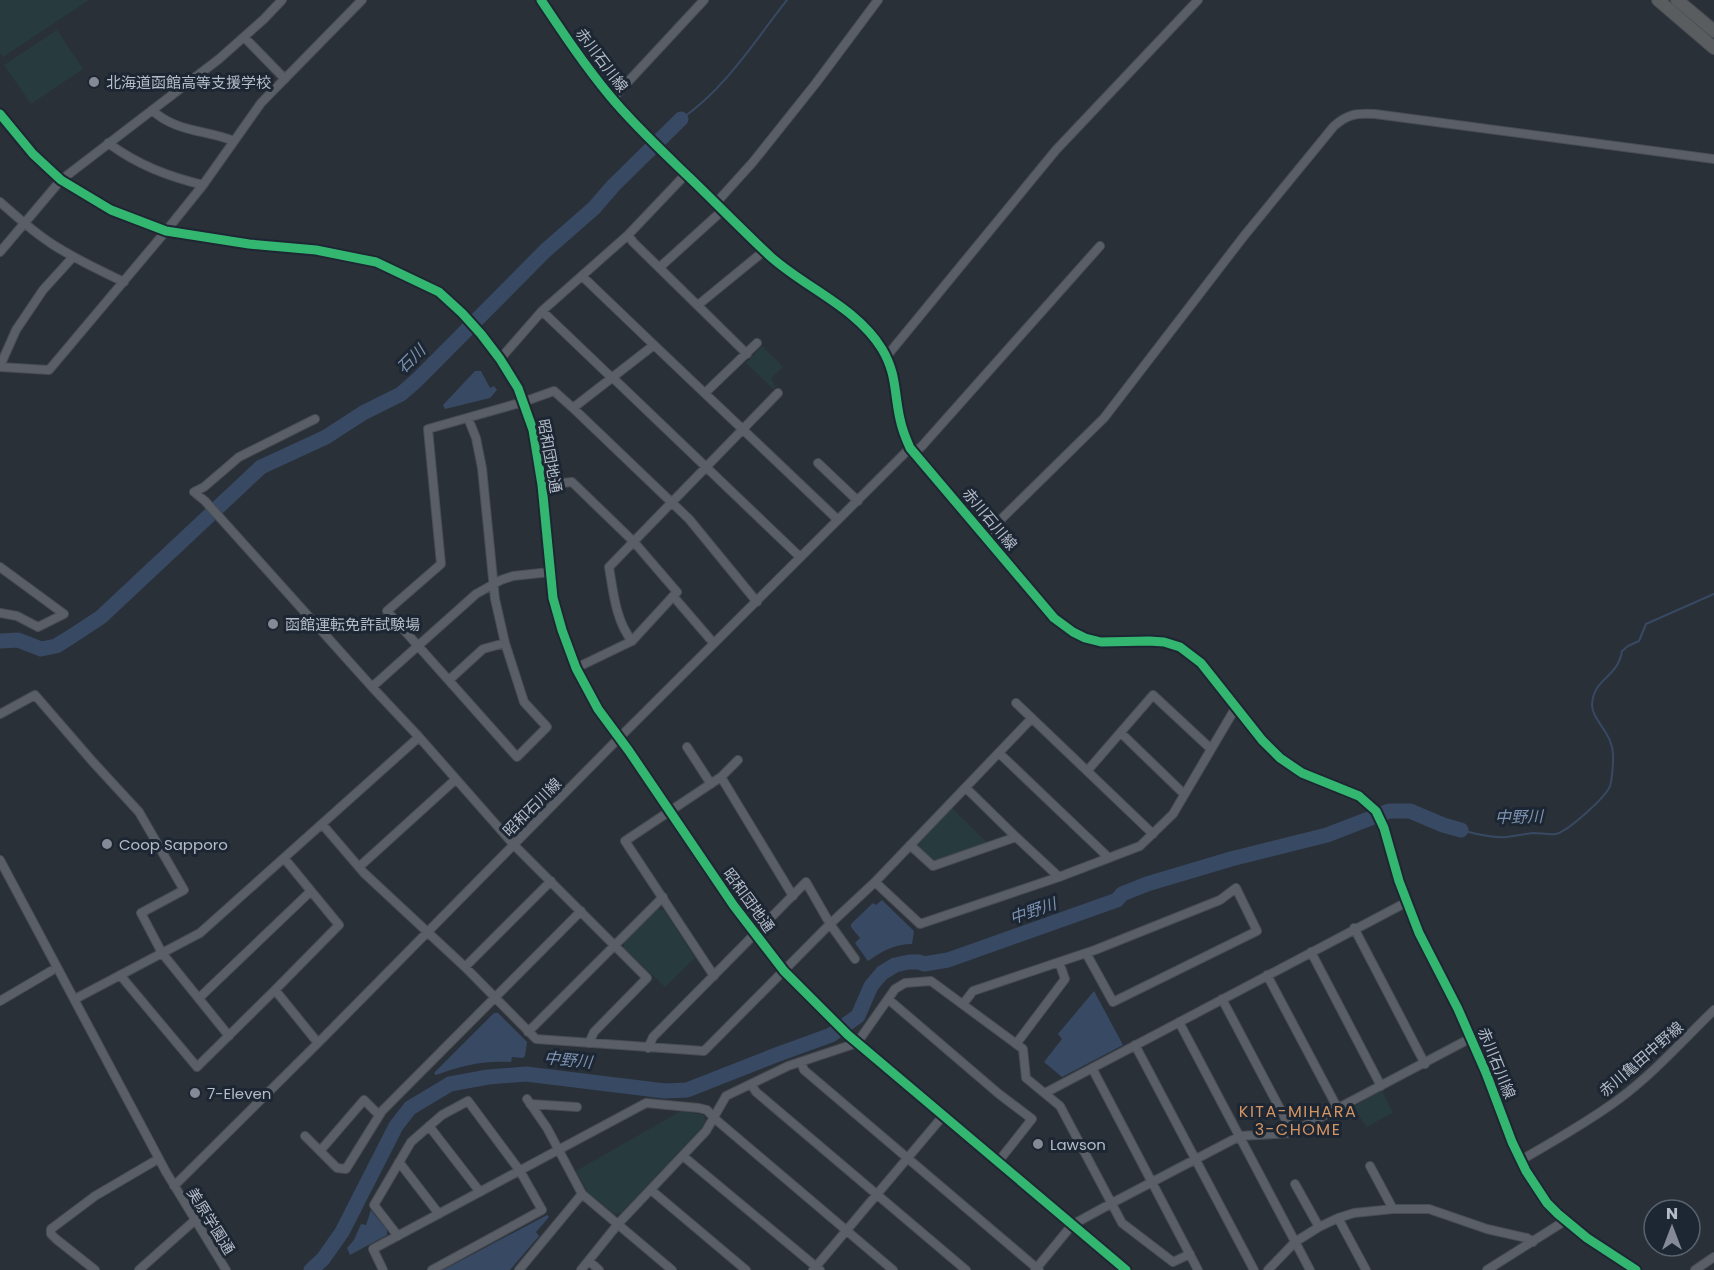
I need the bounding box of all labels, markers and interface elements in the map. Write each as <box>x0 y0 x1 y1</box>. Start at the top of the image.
street label: 赤川石川線 <box>571 24 633 96</box>
place label: 北海道函館高等支援学校 <box>106 72 271 93</box>
marker: 北海道函館高等支援学校 <box>87 75 101 89</box>
water label: 石川 <box>392 338 432 378</box>
street label: 昭和団地通 <box>533 417 567 495</box>
street label: 赤川石川線 <box>958 484 1022 554</box>
place label: 函館運転免許試験場 <box>285 614 420 635</box>
marker: 函館運転免許試験場 <box>266 617 280 631</box>
street label: 昭和石川線 <box>498 773 566 841</box>
water label: 中野川 <box>1495 805 1545 829</box>
place label: Coop Sapporo <box>119 834 228 855</box>
marker: Coop Sapporo <box>100 837 114 851</box>
street label: 昭和団地通 <box>718 863 780 937</box>
water label: 中野川 <box>1007 892 1061 930</box>
street label: 赤川亀田中野線 <box>1594 1017 1688 1101</box>
street label: 赤川石川線 <box>1473 1024 1521 1102</box>
water label: 中野川 <box>543 1046 595 1074</box>
place label: 7-Eleven <box>207 1083 271 1104</box>
marker: 7-Eleven <box>188 1086 202 1100</box>
district label: KITA-MIHARA 3-CHOME <box>1239 1100 1357 1141</box>
place label: Lawson <box>1050 1134 1106 1155</box>
marker: Lawson <box>1031 1137 1045 1151</box>
street label: 美原学園通 <box>182 1184 240 1258</box>
north arrow <box>1642 1198 1702 1258</box>
text: N <box>1666 1202 1678 1225</box>

